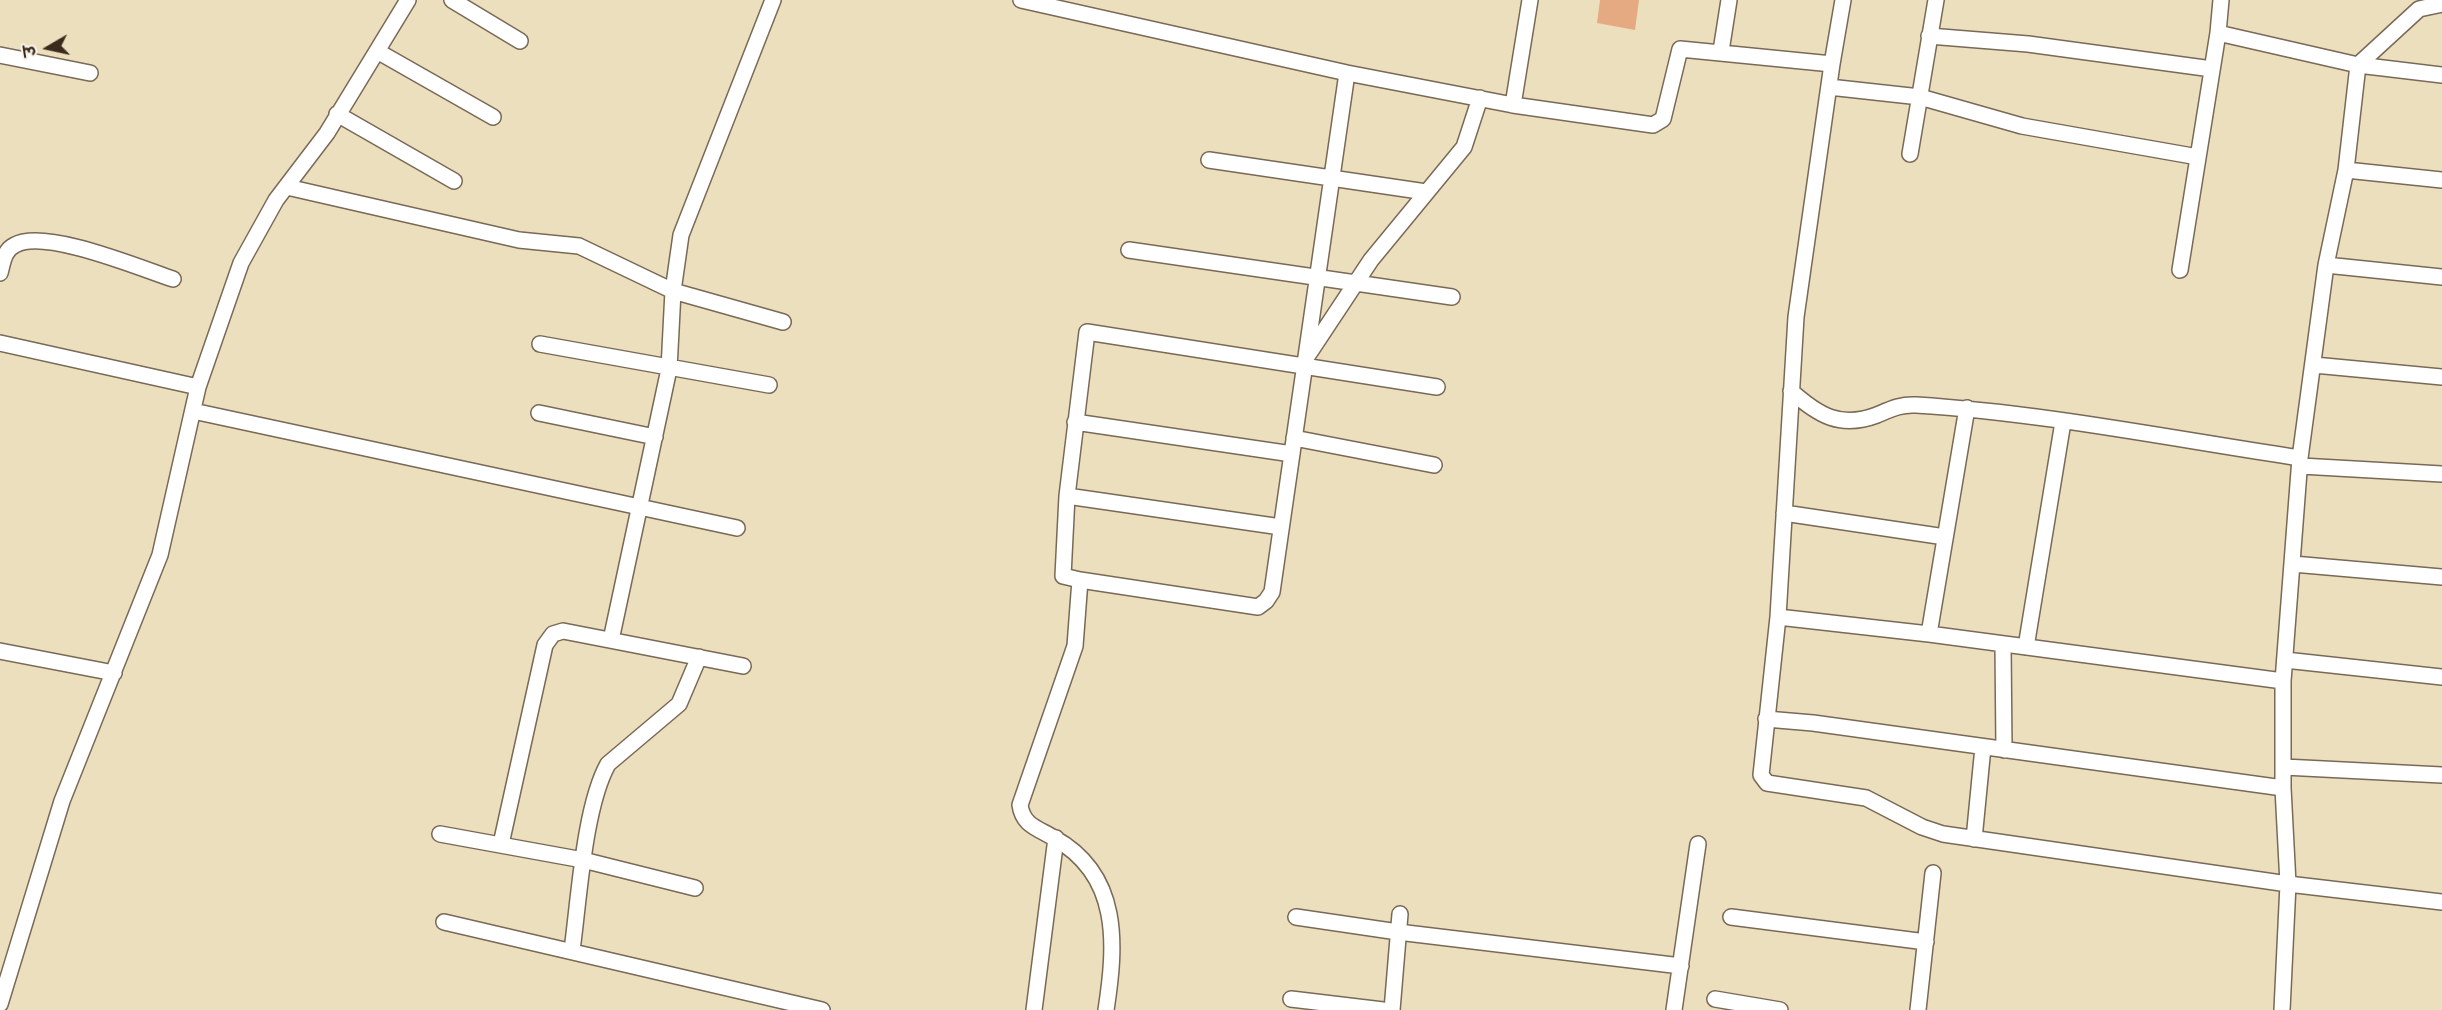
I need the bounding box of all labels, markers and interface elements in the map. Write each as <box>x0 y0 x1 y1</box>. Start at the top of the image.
north arrow <box>18 18 78 78</box>
text: उ <box>19 44 41 58</box>

